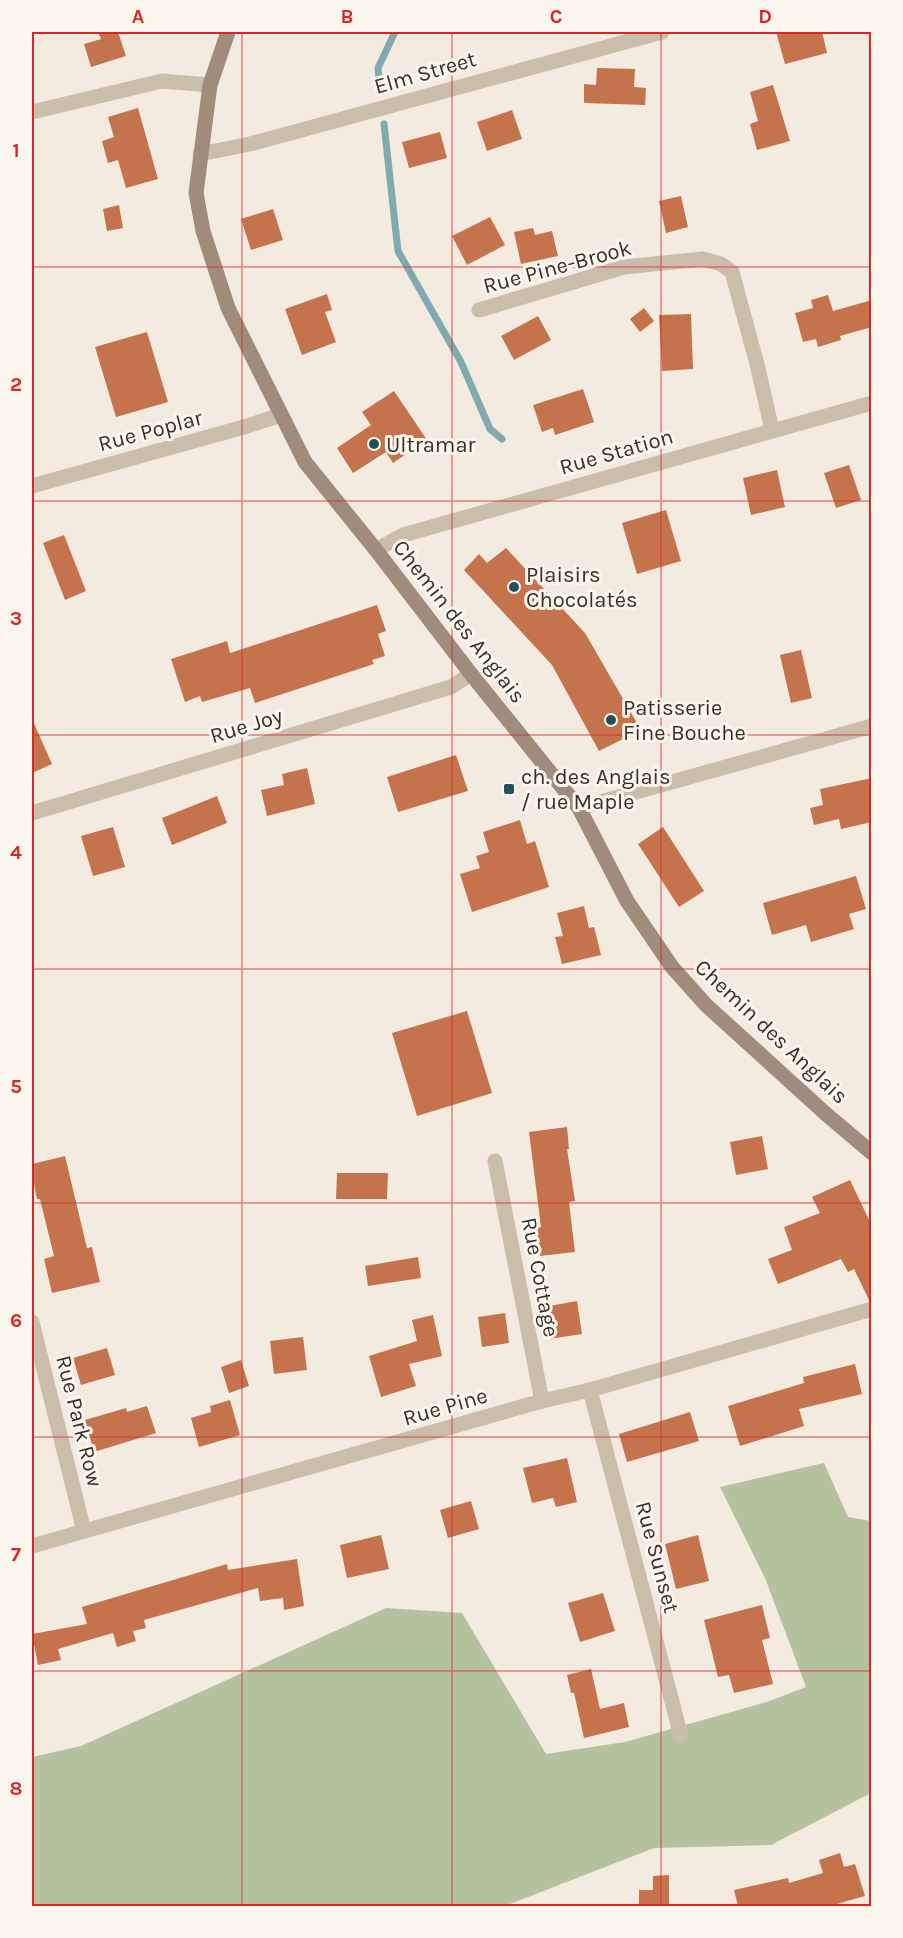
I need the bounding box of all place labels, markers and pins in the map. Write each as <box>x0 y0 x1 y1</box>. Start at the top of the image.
place label: Ultramar <box>386 432 476 458</box>
marker: Ultramar <box>367 437 381 451</box>
place label: Plaisirs Chocolatés <box>526 562 638 613</box>
marker: Plaisirs Chocolatés <box>507 580 521 594</box>
place label: Patisserie Fine Bouche <box>623 695 746 746</box>
marker: Patisserie Fine Bouche <box>604 713 618 727</box>
place label: ch. des Anglais / rue Maple <box>521 764 671 815</box>
marker: ch. des Anglais / rue Maple <box>502 782 516 796</box>

